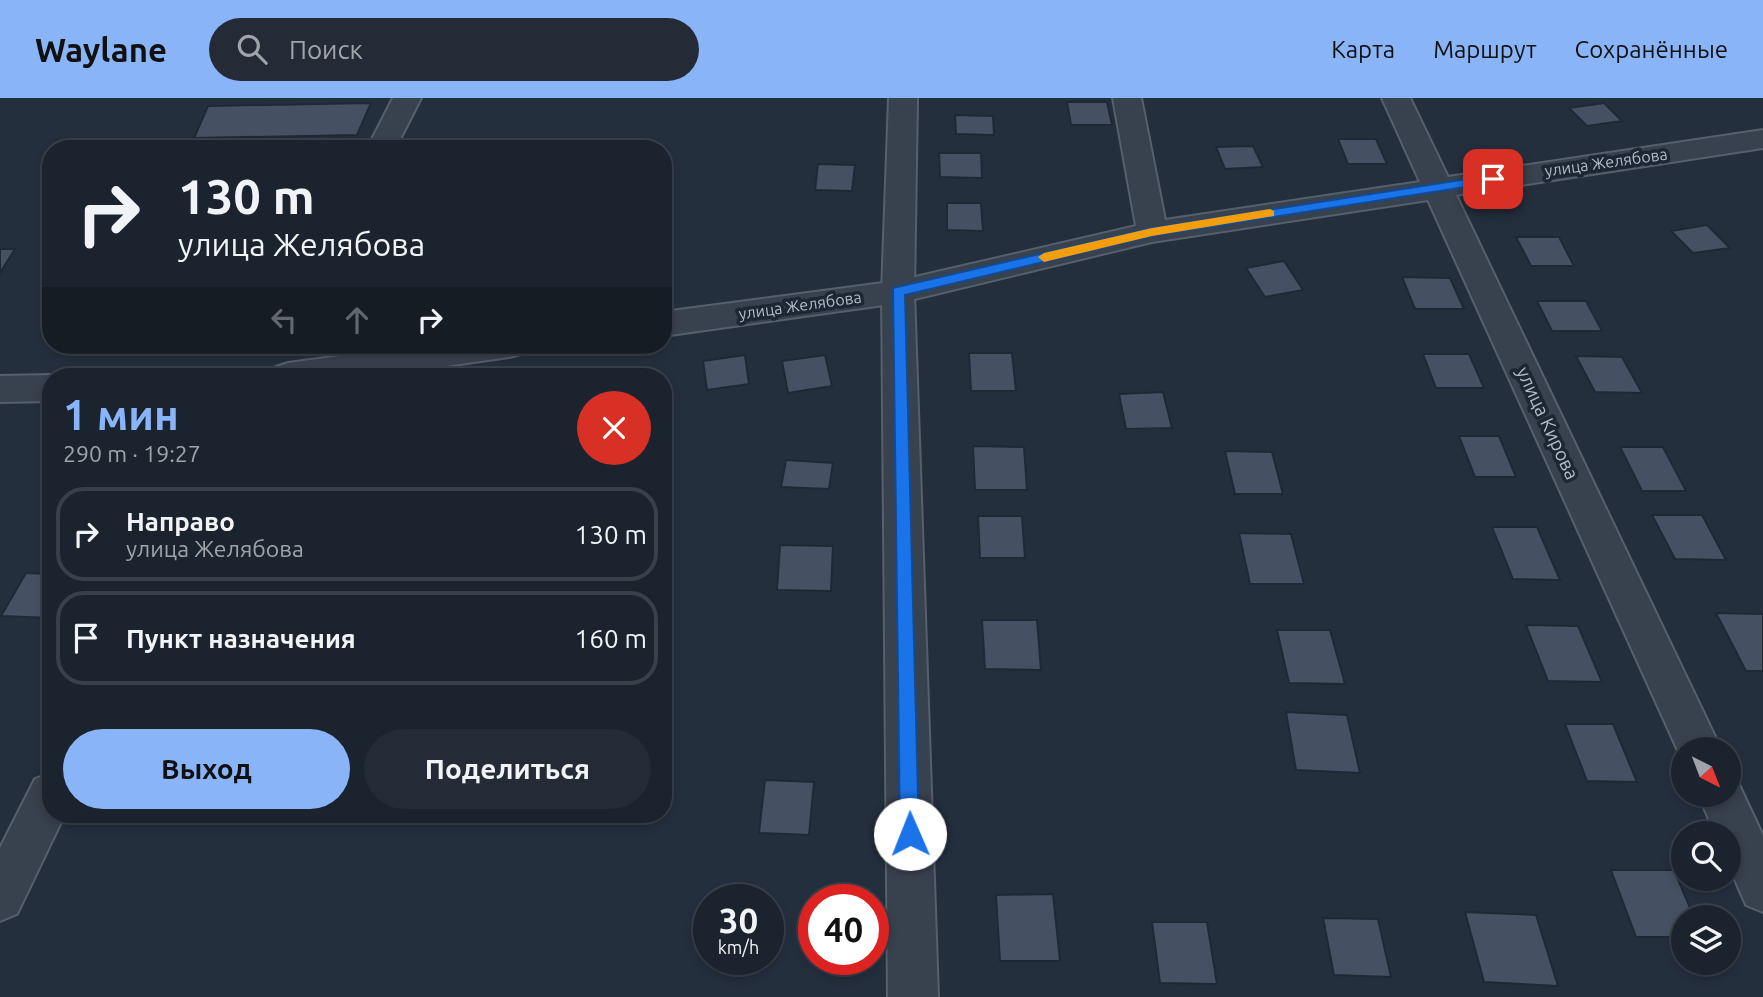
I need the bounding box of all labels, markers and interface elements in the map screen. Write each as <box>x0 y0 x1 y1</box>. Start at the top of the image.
search box <box>209 18 699 81</box>
icon: search <box>233 30 271 68</box>
text: Waylane <box>35 31 167 68</box>
text: Поиск <box>289 35 363 64</box>
text: Карта <box>1331 36 1395 63</box>
text: Маршрут <box>1433 36 1537 63</box>
text: Сохранённые <box>1575 36 1728 63</box>
street label: улица Желябова <box>1544 144 1668 180</box>
pin <box>1463 149 1523 209</box>
icon: arrive <box>1474 160 1512 198</box>
icon: right <box>63 168 154 259</box>
text: 130 m <box>178 168 315 223</box>
text: улица Желябова <box>178 226 425 262</box>
street label: улица Желябова <box>738 287 862 323</box>
icon: left <box>265 301 303 339</box>
icon: ahead <box>338 301 376 339</box>
icon: right <box>411 301 449 339</box>
street label: улица Кирова <box>1512 363 1584 483</box>
text: 1 мин <box>63 391 179 438</box>
button: close <box>577 391 651 465</box>
text: 290 m · 19:27 <box>63 441 201 466</box>
text: Направо <box>126 507 235 536</box>
icon: right <box>67 515 105 553</box>
text: 130 m <box>575 520 647 549</box>
text: улица Желябова <box>126 536 304 561</box>
icon: arrive <box>67 619 105 657</box>
text: Пункт назначения <box>126 624 356 653</box>
text: 160 m <box>575 624 647 653</box>
button: Выход <box>63 729 350 809</box>
button: Поделиться <box>364 729 651 809</box>
north arrow <box>1671 737 1741 807</box>
map controls <box>1671 737 1741 975</box>
position arrow <box>873 797 947 871</box>
button: search <box>1671 821 1741 891</box>
speed limit sign: 40 <box>798 884 889 975</box>
text: 30 <box>719 900 758 940</box>
button: layers <box>1671 905 1741 975</box>
text: km/h <box>718 937 759 957</box>

